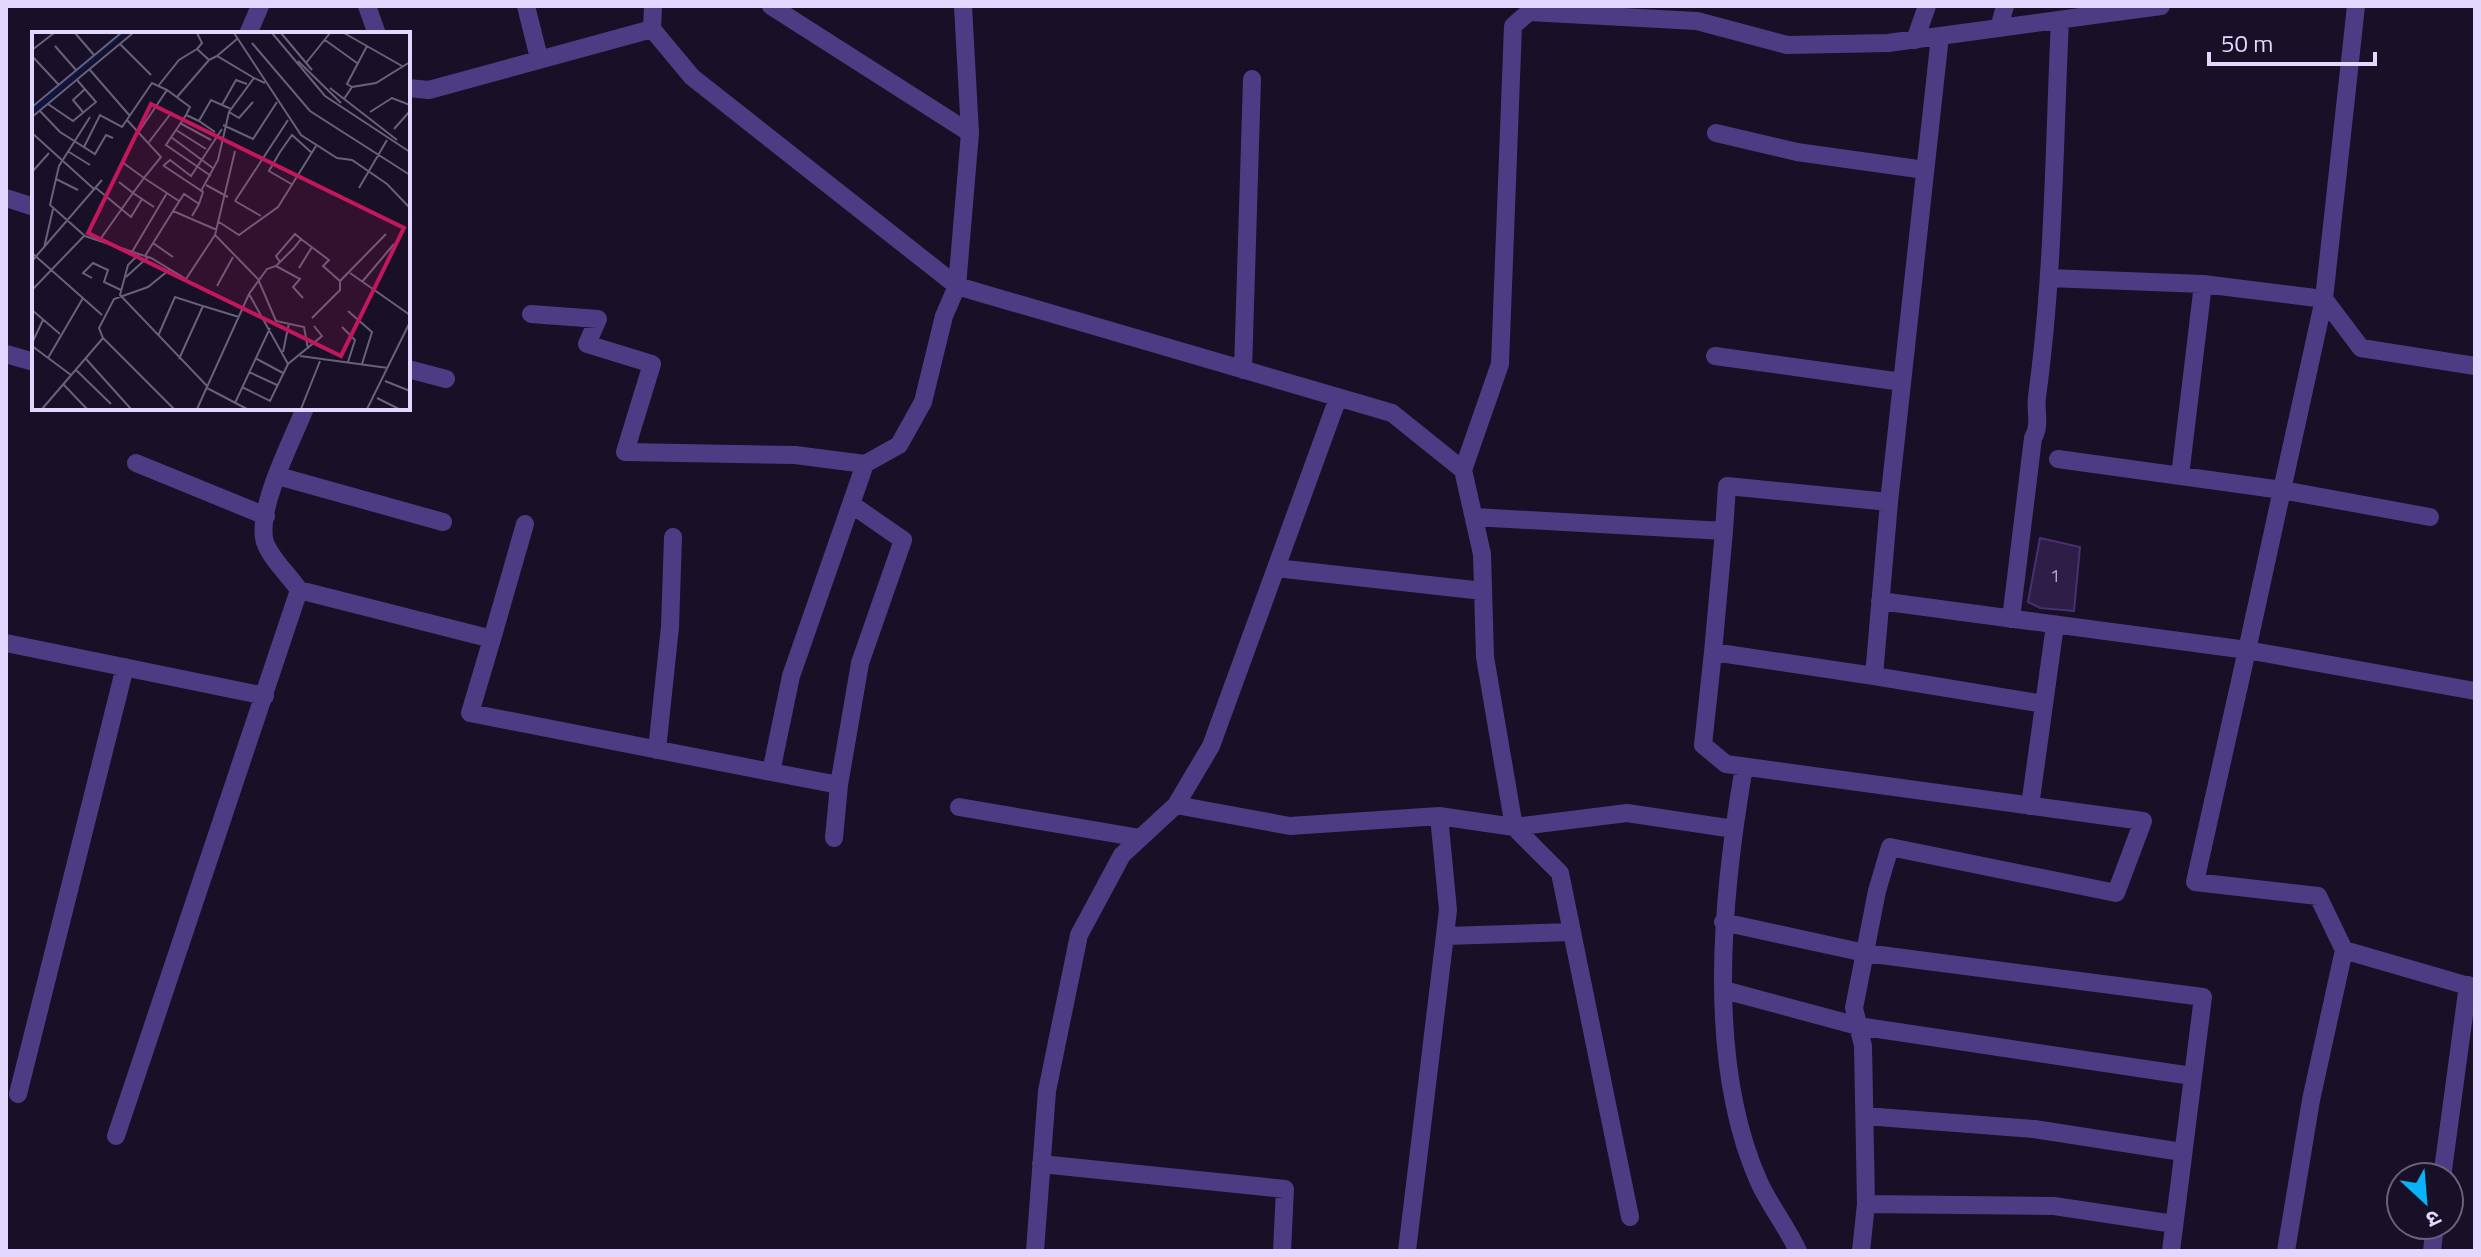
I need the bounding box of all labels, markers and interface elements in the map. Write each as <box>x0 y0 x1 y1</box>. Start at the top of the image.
scale bar <box>2209 16 2375 66</box>
text: 50 m <box>2221 25 2273 61</box>
inset map <box>32 32 410 410</box>
house number: 1 <box>2050 562 2060 589</box>
north arrow <box>2385 1161 2465 1241</box>
text: उ <box>2420 1201 2447 1238</box>

